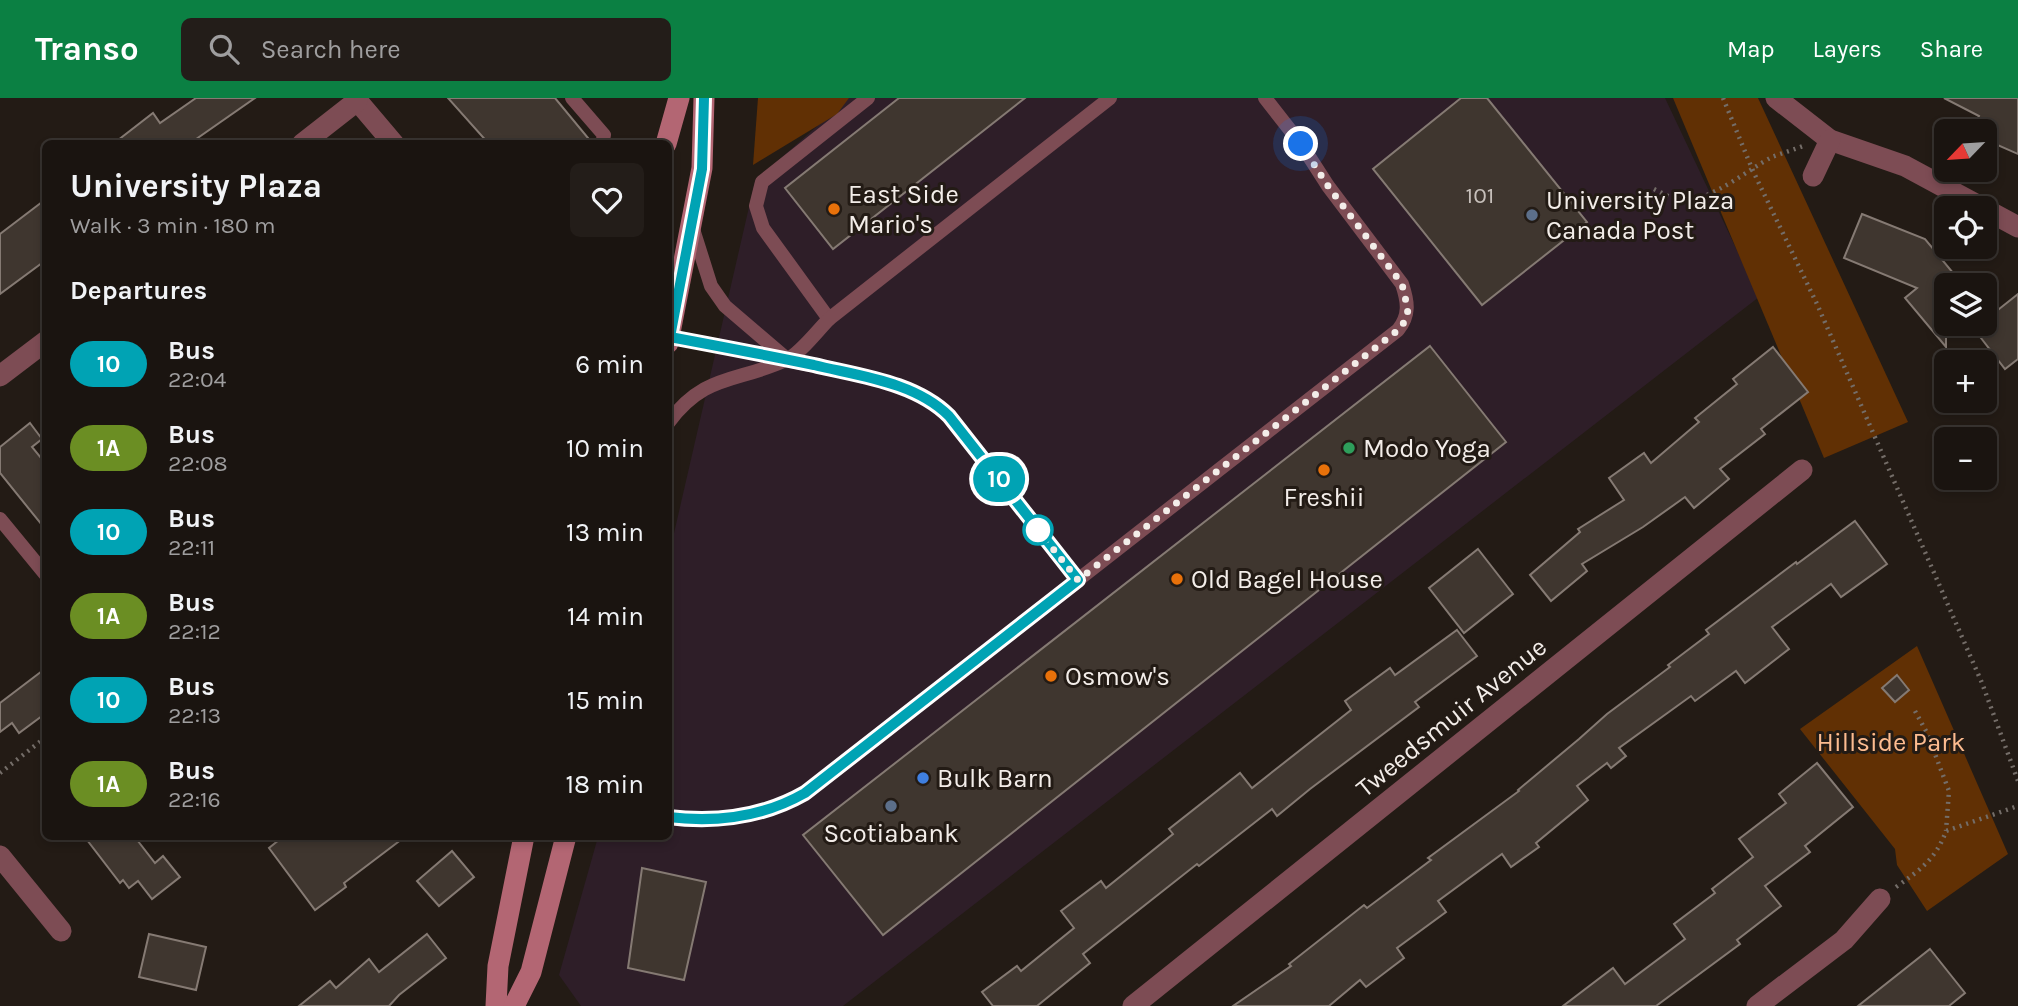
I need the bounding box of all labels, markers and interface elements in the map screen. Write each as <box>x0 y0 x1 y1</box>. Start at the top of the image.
search box <box>181 18 671 81</box>
text: Transo <box>35 30 139 68</box>
icon: search <box>205 30 243 68</box>
text: Search here <box>261 34 401 65</box>
text: Map <box>1727 35 1775 63</box>
text: Layers <box>1813 35 1882 63</box>
text: Share <box>1920 35 1983 63</box>
north arrow <box>1934 119 1997 182</box>
map controls <box>1934 119 1997 490</box>
your location <box>1283 126 1318 161</box>
button: heart <box>570 163 644 237</box>
text: University Plaza <box>70 167 322 205</box>
place label: East Side Mario's <box>848 179 959 240</box>
house number: 101 <box>1466 182 1494 209</box>
place label: University Plaza Canada Post <box>1546 185 1734 246</box>
button: locate <box>1934 196 1997 259</box>
marker: East Side Mario's <box>826 201 842 217</box>
marker: University Plaza Canada Post <box>1524 207 1540 223</box>
text: Walk · 3 min · 180 m <box>70 212 276 239</box>
button: layers <box>1934 273 1997 336</box>
text: Departures <box>70 275 207 306</box>
text: Bus <box>168 335 215 366</box>
text: 6 min <box>575 349 644 380</box>
text: 10 <box>97 350 120 378</box>
button: + <box>1934 350 1997 413</box>
text: 22:04 <box>168 366 226 393</box>
text: Bus <box>168 419 215 450</box>
button: − <box>1934 427 1997 490</box>
text: 10 min <box>566 433 644 464</box>
place label: Modo Yoga <box>1363 433 1491 464</box>
text: 1A <box>97 434 120 462</box>
marker: Modo Yoga <box>1341 440 1357 456</box>
text: 22:08 <box>168 450 228 477</box>
line badge: 10 <box>968 456 1030 502</box>
marker: Freshii <box>1316 462 1332 478</box>
text: 10 <box>987 465 1011 493</box>
place label: Freshii <box>1283 482 1365 513</box>
text: Bus <box>168 503 215 534</box>
unlabelled marker <box>1023 515 1053 545</box>
text: 13 min <box>566 517 644 548</box>
text: 10 <box>97 518 120 546</box>
text: 22:11 <box>168 534 215 561</box>
place label: Old Bagel House <box>1191 564 1383 595</box>
marker: Old Bagel House <box>1169 571 1185 587</box>
text: Bus <box>168 587 215 618</box>
text: 14 min <box>567 601 644 632</box>
text: 1A <box>97 602 120 630</box>
text: 22:12 <box>168 618 221 645</box>
street label: Tweedsmuir Avenue <box>1350 631 1553 804</box>
place label: Osmow's <box>1065 661 1170 692</box>
marker: Osmow's <box>1043 668 1059 684</box>
text: Bus <box>168 671 215 702</box>
text: 15 min <box>567 685 644 716</box>
text: 10 <box>97 686 120 714</box>
text: 22:13 <box>168 702 221 729</box>
park label: Hillside Park <box>1817 727 1965 758</box>
text: Bus <box>168 755 215 786</box>
place label: Bulk Barn <box>937 763 1053 794</box>
text: 18 min <box>565 769 644 800</box>
text: 1A <box>97 770 120 798</box>
marker: Bulk Barn <box>915 770 931 786</box>
text: 22:16 <box>168 786 221 813</box>
marker: Scotiabank <box>883 798 899 814</box>
place label: Scotiabank <box>823 818 959 849</box>

